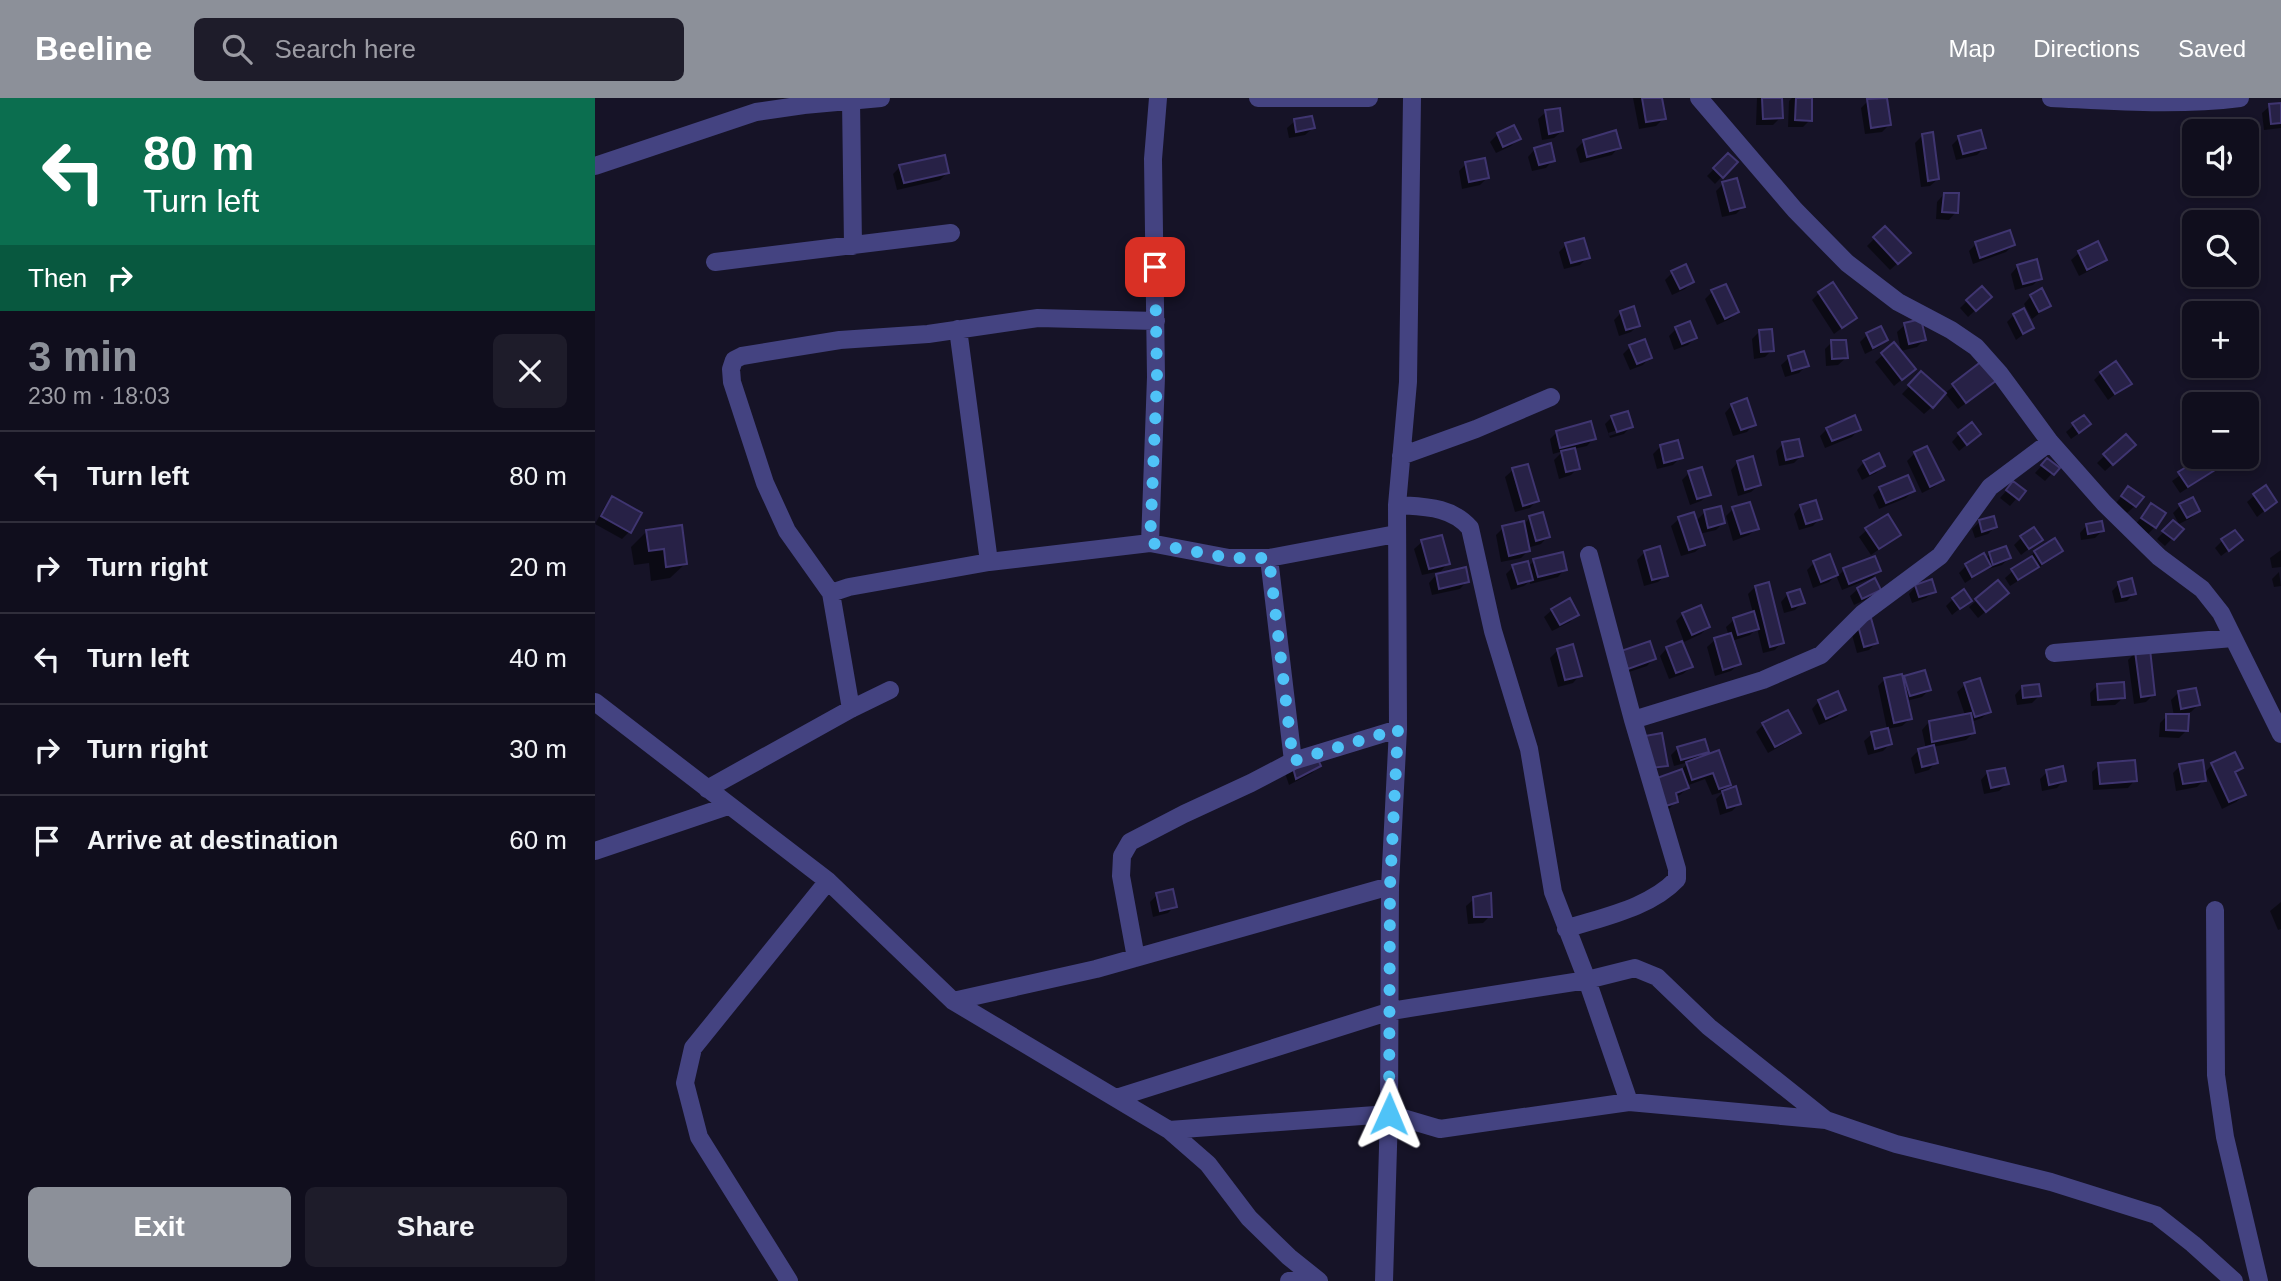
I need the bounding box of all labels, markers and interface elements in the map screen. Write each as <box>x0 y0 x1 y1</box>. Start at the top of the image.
search box <box>194 18 684 81</box>
text: Beeline <box>35 30 152 67</box>
icon: search <box>218 30 256 68</box>
text: Search here <box>274 34 416 64</box>
text: Map <box>1949 35 1995 62</box>
text: Directions <box>2033 35 2140 62</box>
text: Saved <box>2178 35 2246 62</box>
map controls <box>2182 119 2259 469</box>
button: sound <box>2182 119 2259 196</box>
icon: left <box>28 126 119 217</box>
text: 80 m <box>143 126 255 180</box>
text: Turn left <box>143 183 259 219</box>
button: search <box>2182 210 2259 287</box>
pin <box>1125 237 1185 297</box>
icon: arrive <box>1136 248 1174 286</box>
icon: right <box>101 259 139 297</box>
text: Then <box>28 263 87 293</box>
button: + <box>2182 301 2259 378</box>
text: 3 min <box>28 333 138 380</box>
button: close <box>493 334 567 408</box>
text: 230 m · 18:03 <box>28 383 170 409</box>
button: − <box>2182 392 2259 469</box>
icon: left <box>28 458 66 496</box>
text: Turn left <box>87 461 189 491</box>
text: 80 m <box>509 461 567 491</box>
icon: right <box>28 549 66 587</box>
text: Turn right <box>87 552 208 582</box>
text: 20 m <box>509 552 567 582</box>
icon: left <box>28 640 66 678</box>
text: Turn left <box>87 643 189 673</box>
text: 40 m <box>509 643 567 673</box>
icon: right <box>28 731 66 769</box>
text: Turn right <box>87 734 208 764</box>
text: 30 m <box>509 734 567 764</box>
icon: arrive <box>28 822 66 860</box>
text: Arrive at destination <box>87 825 338 855</box>
text: 60 m <box>509 825 567 855</box>
position arrow <box>1352 1077 1426 1151</box>
button: Exit <box>28 1187 291 1267</box>
button: Share <box>305 1187 567 1267</box>

